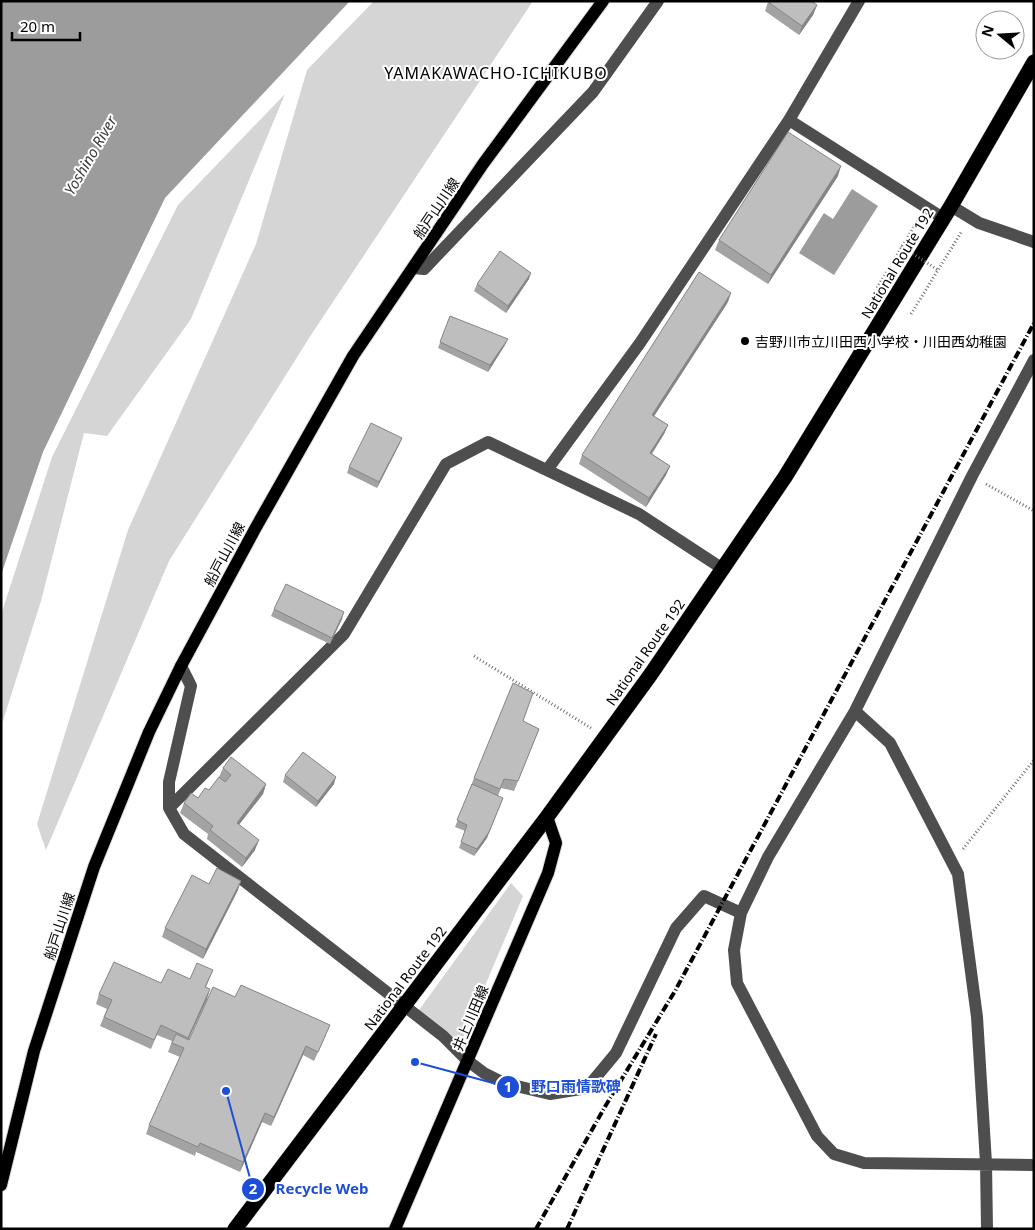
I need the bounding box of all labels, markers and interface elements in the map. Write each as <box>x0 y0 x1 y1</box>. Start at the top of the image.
scale bar <box>12 10 80 42</box>
north arrow <box>975 10 1025 60</box>
text: 20 m <box>20 16 55 36</box>
text: N <box>976 22 998 39</box>
district label: YAMAKAWACHO-ICHIKUBO <box>384 62 608 84</box>
water label: Yoshino River <box>59 111 121 198</box>
street label: 船戸山川線 <box>409 174 463 242</box>
street label: National Route 192 <box>856 204 938 322</box>
place label: 吉野川市立川田西小学校・川田西幼稚園 <box>755 332 1007 351</box>
marker: 吉野川市立川田西小学校・川田西幼稚園 <box>739 335 751 347</box>
street label: 船戸山川線 <box>199 519 249 589</box>
street label: National Route 192 <box>601 595 689 709</box>
street label: 船戸山川線 <box>39 890 79 962</box>
street label: National Route 192 <box>360 922 450 1034</box>
street label: 井上川田線 <box>448 982 492 1054</box>
callout: 野口雨情歌碑 <box>496 1072 631 1102</box>
text: 1 <box>504 1076 512 1096</box>
text: 野口雨情歌碑 <box>531 1076 621 1096</box>
callout: Recycle Web <box>241 1174 379 1204</box>
text: 2 <box>249 1178 258 1198</box>
text: Recycle Web <box>276 1178 368 1198</box>

